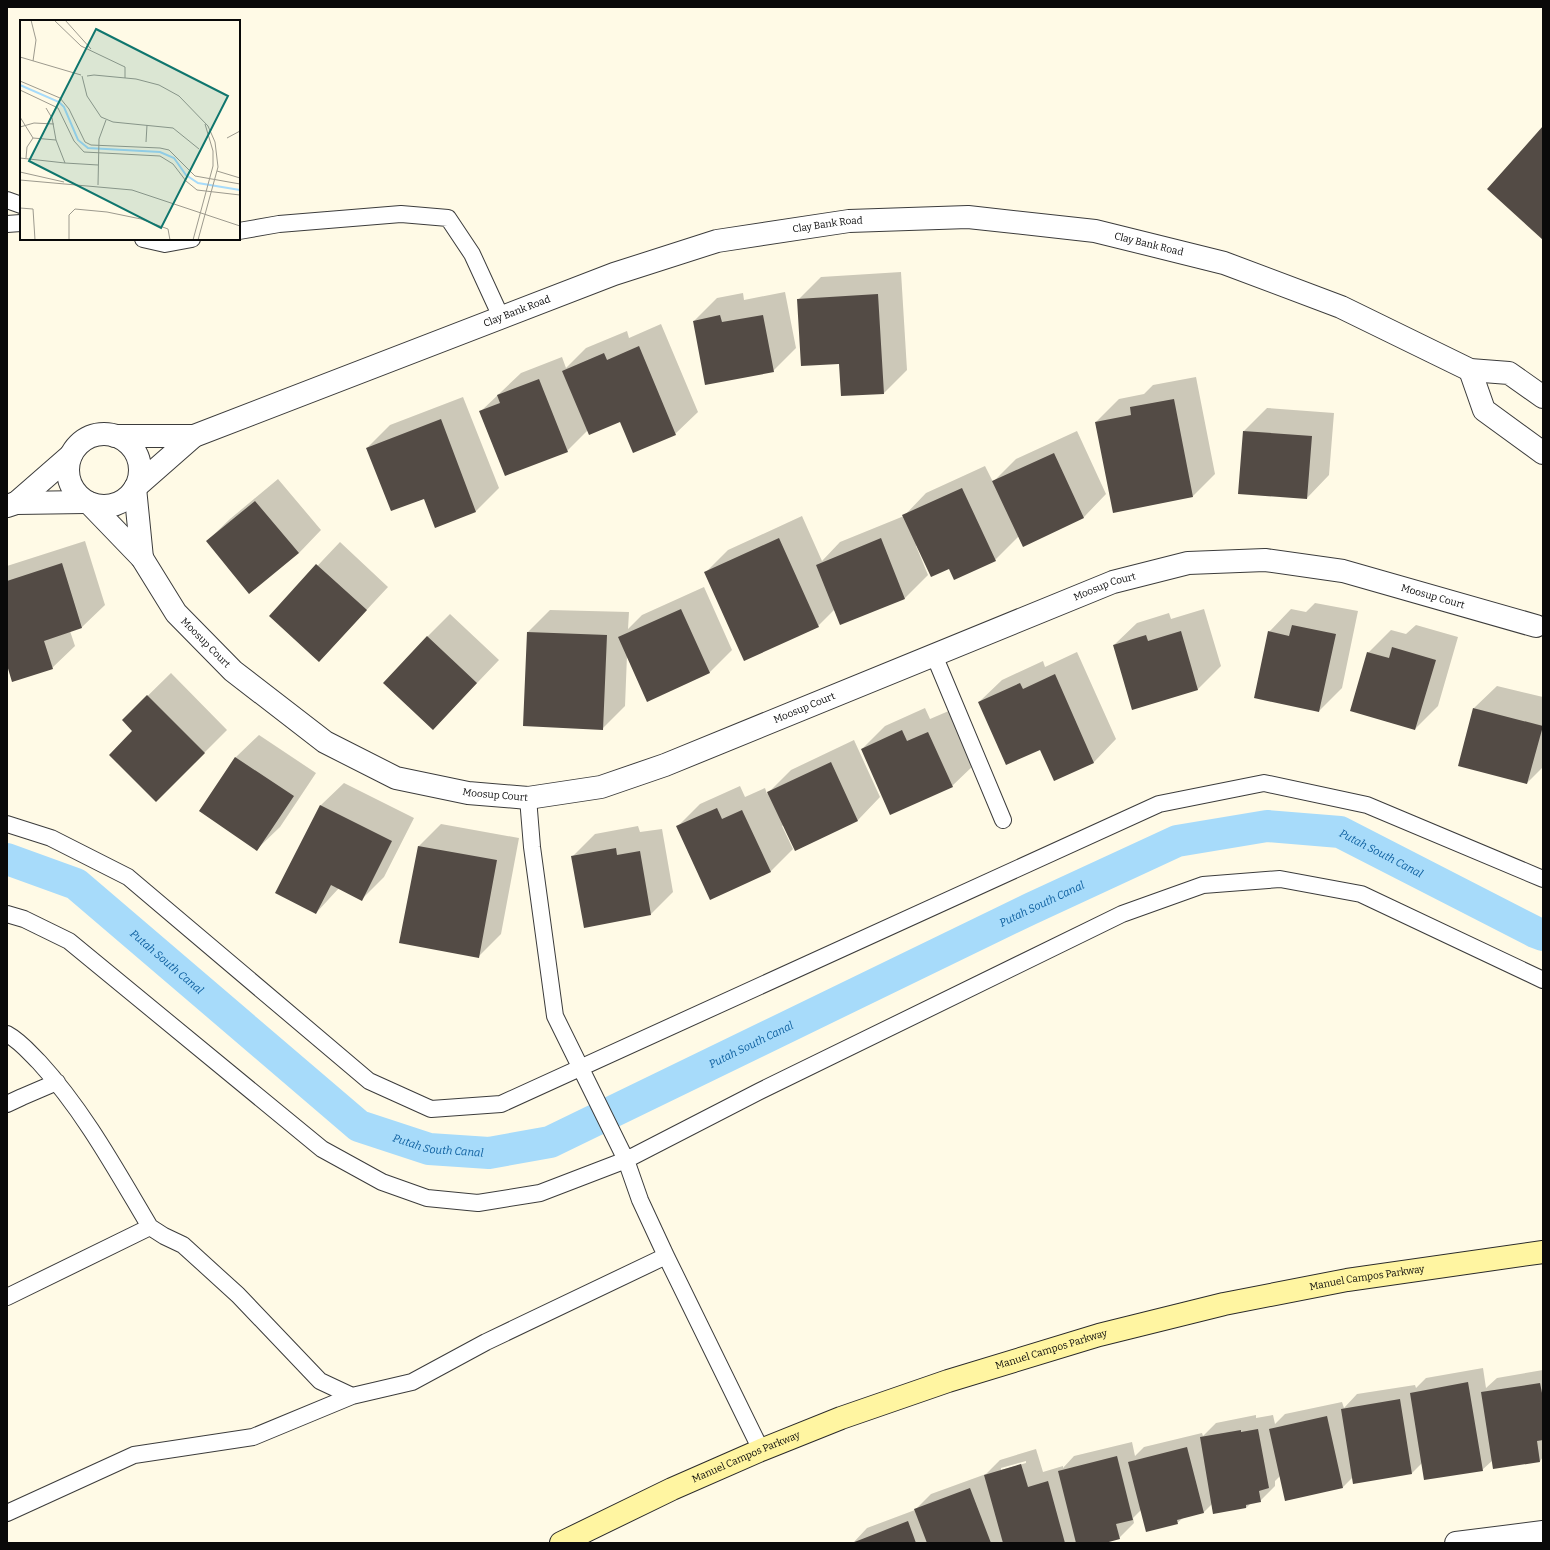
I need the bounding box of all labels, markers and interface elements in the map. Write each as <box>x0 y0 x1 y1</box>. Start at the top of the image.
inset map <box>20 20 240 240</box>
street label: Clay Bank Road <box>792 215 863 235</box>
street label: Clay Bank Road <box>1113 230 1185 259</box>
street label: Clay Bank Road <box>482 293 552 330</box>
street label: Moosup Court <box>1072 570 1137 603</box>
street label: Moosup Court <box>1400 582 1466 611</box>
street label: Moosup Court <box>178 615 233 671</box>
street label: Moosup Court <box>772 690 837 726</box>
street label: Moosup Court <box>461 786 529 804</box>
water label: Putah South Canal <box>1337 826 1425 880</box>
water label: Putah South Canal <box>997 878 1086 929</box>
water label: Putah South Canal <box>128 927 206 997</box>
water label: Putah South Canal <box>707 1018 795 1070</box>
water label: Putah South Canal <box>391 1131 484 1159</box>
street label: Manuel Campos Parkway <box>1309 1263 1426 1293</box>
street label: Manuel Campos Parkway <box>994 1327 1109 1372</box>
street label: Manuel Campos Parkway <box>690 1429 802 1485</box>

